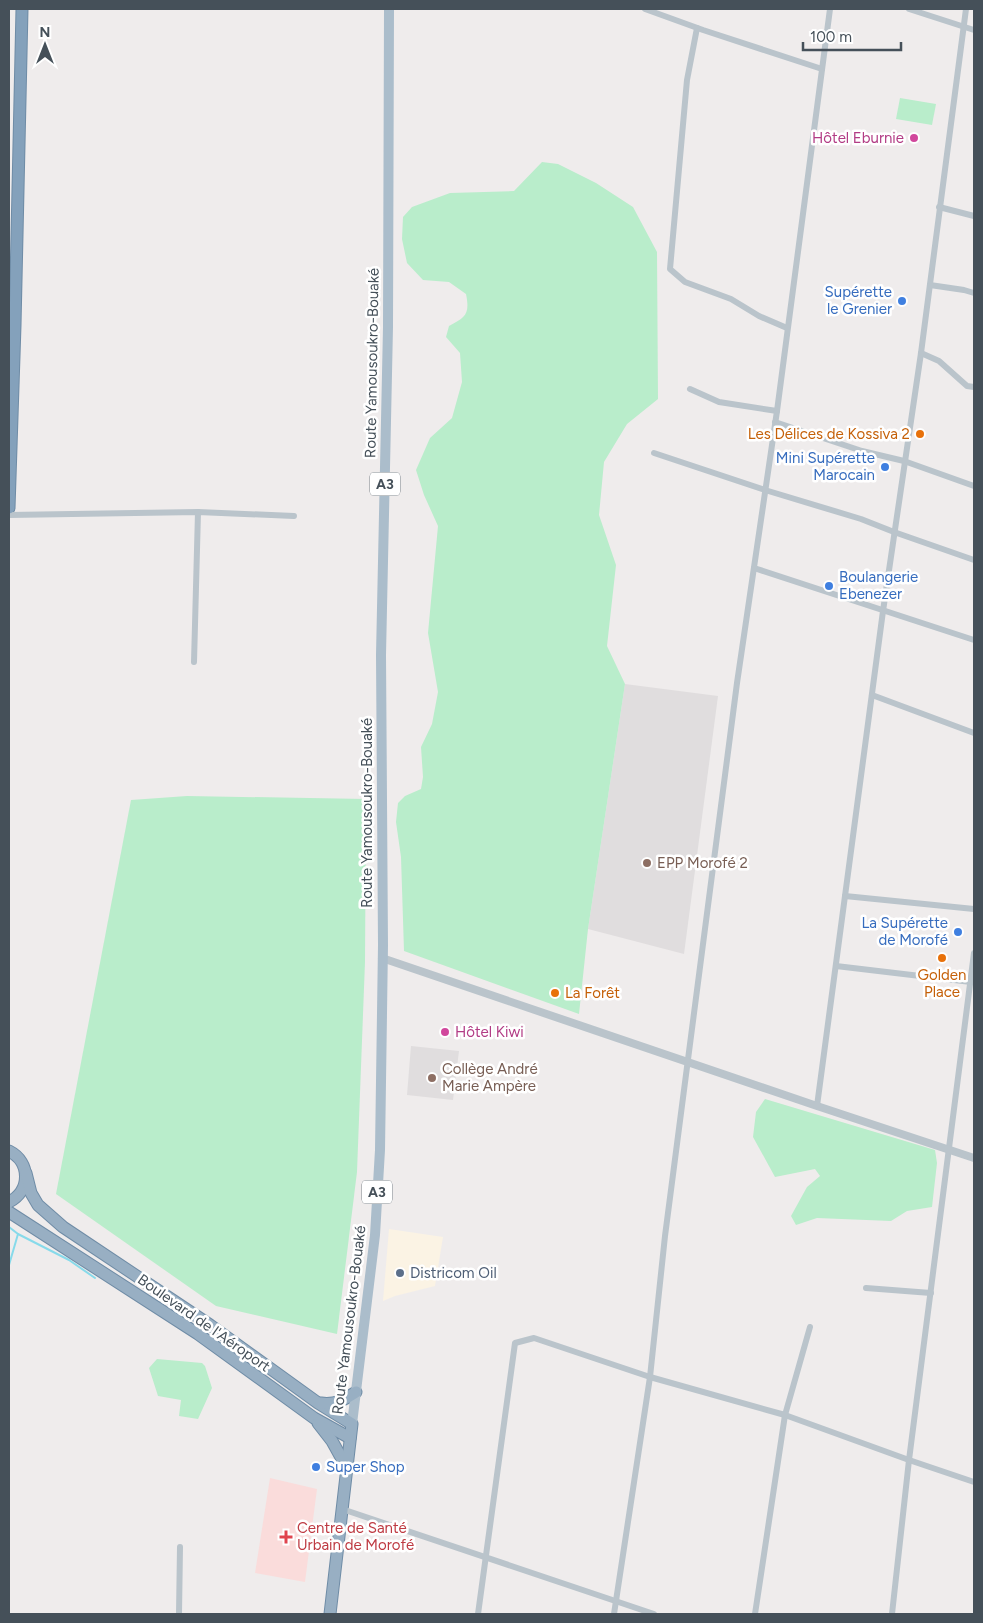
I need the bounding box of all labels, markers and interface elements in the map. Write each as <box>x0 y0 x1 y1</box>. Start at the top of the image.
north arrow <box>20 20 70 70</box>
scale bar <box>803 20 900 52</box>
text: N <box>40 24 50 41</box>
text: 100 m <box>810 28 852 46</box>
place label: Hôtel Eburnie <box>812 129 904 147</box>
marker: Hôtel Eburnie <box>908 132 920 144</box>
street label: Route Yamousoukro-Bouaké <box>361 268 383 458</box>
place label: Supérette le Grenier <box>825 283 892 318</box>
marker: Supérette le Grenier <box>896 295 908 307</box>
place label: Les Délices de Kossiva 2 <box>748 425 910 443</box>
marker: Les Délices de Kossiva 2 <box>914 428 926 440</box>
place label: Mini Supérette Marocain <box>776 449 875 484</box>
marker: Mini Supérette Marocain <box>879 461 891 473</box>
road number: A3 <box>370 472 400 496</box>
place label: Boulangerie Ebenezer <box>839 568 918 603</box>
marker: Boulangerie Ebenezer <box>823 580 835 592</box>
street label: Route Yamousoukro-Bouaké <box>358 718 376 908</box>
place label: EPP Morofé 2 <box>657 854 748 872</box>
marker: EPP Morofé 2 <box>641 857 653 869</box>
place label: La Supérette de Morofé <box>861 914 948 949</box>
marker: La Supérette de Morofé <box>952 926 964 938</box>
marker: Golden Place <box>936 952 948 964</box>
place label: Golden Place <box>918 966 966 1001</box>
place label: La Forêt <box>565 984 620 1002</box>
marker: La Forêt <box>549 987 561 999</box>
place label: Hôtel Kiwi <box>455 1023 524 1041</box>
marker: Hôtel Kiwi <box>439 1026 451 1038</box>
place label: Collège André Marie Ampère <box>442 1060 538 1095</box>
marker: Collège André Marie Ampère <box>426 1072 438 1084</box>
road number: A3 <box>362 1180 392 1204</box>
street label: Route Yamousoukro-Bouaké <box>328 1225 370 1415</box>
place label: Districom Oil <box>410 1264 497 1282</box>
marker: Districom Oil <box>394 1267 406 1279</box>
street label: Boulevard de l'Aéroport <box>134 1270 274 1376</box>
place label: Super Shop <box>326 1458 405 1476</box>
marker: Super Shop <box>310 1461 322 1473</box>
place label: Centre de Santé Urbain de Morofé <box>297 1519 414 1554</box>
marker: Centre de Santé Urbain de Morofé <box>279 1530 293 1544</box>

